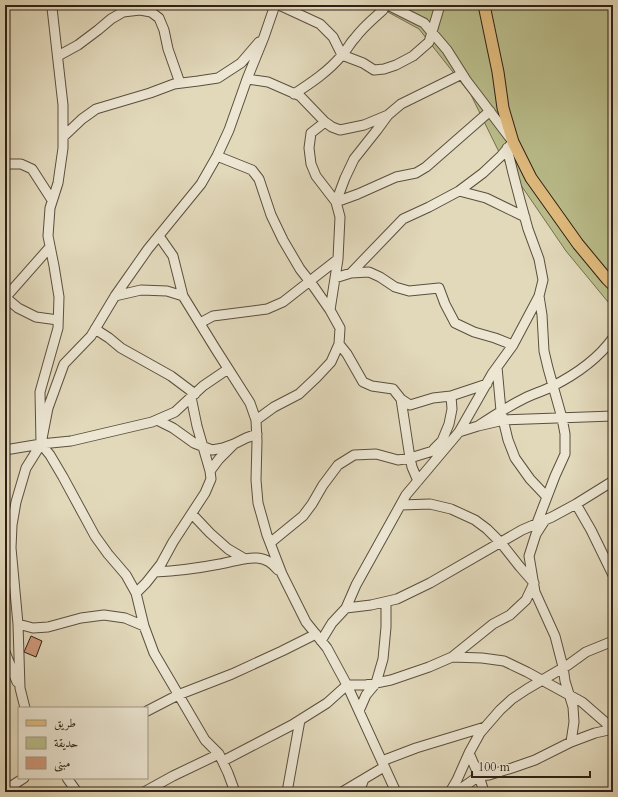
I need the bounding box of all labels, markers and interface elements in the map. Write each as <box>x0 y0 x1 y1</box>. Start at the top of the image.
legend <box>18 707 148 779</box>
text: طريق <box>54 715 76 731</box>
text: حديقة <box>54 735 78 751</box>
scale bar <box>472 753 590 779</box>
text: مبنى <box>54 755 70 772</box>
text: 100 m <box>478 759 511 775</box>

